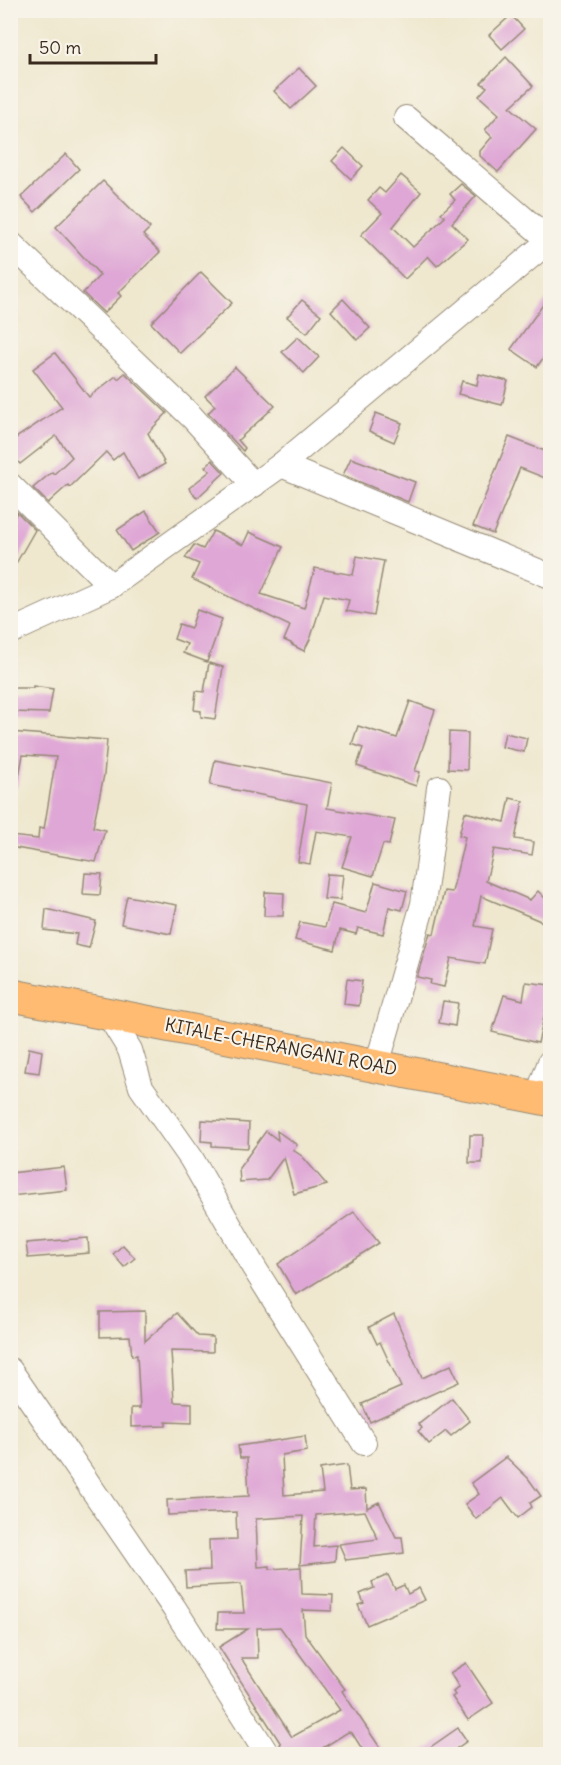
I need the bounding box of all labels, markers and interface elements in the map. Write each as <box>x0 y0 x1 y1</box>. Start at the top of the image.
scale bar <box>30 27 156 65</box>
text: 50 m <box>39 36 81 59</box>
street label: KITALE-CHERANGANI ROAD <box>163 1013 399 1080</box>

